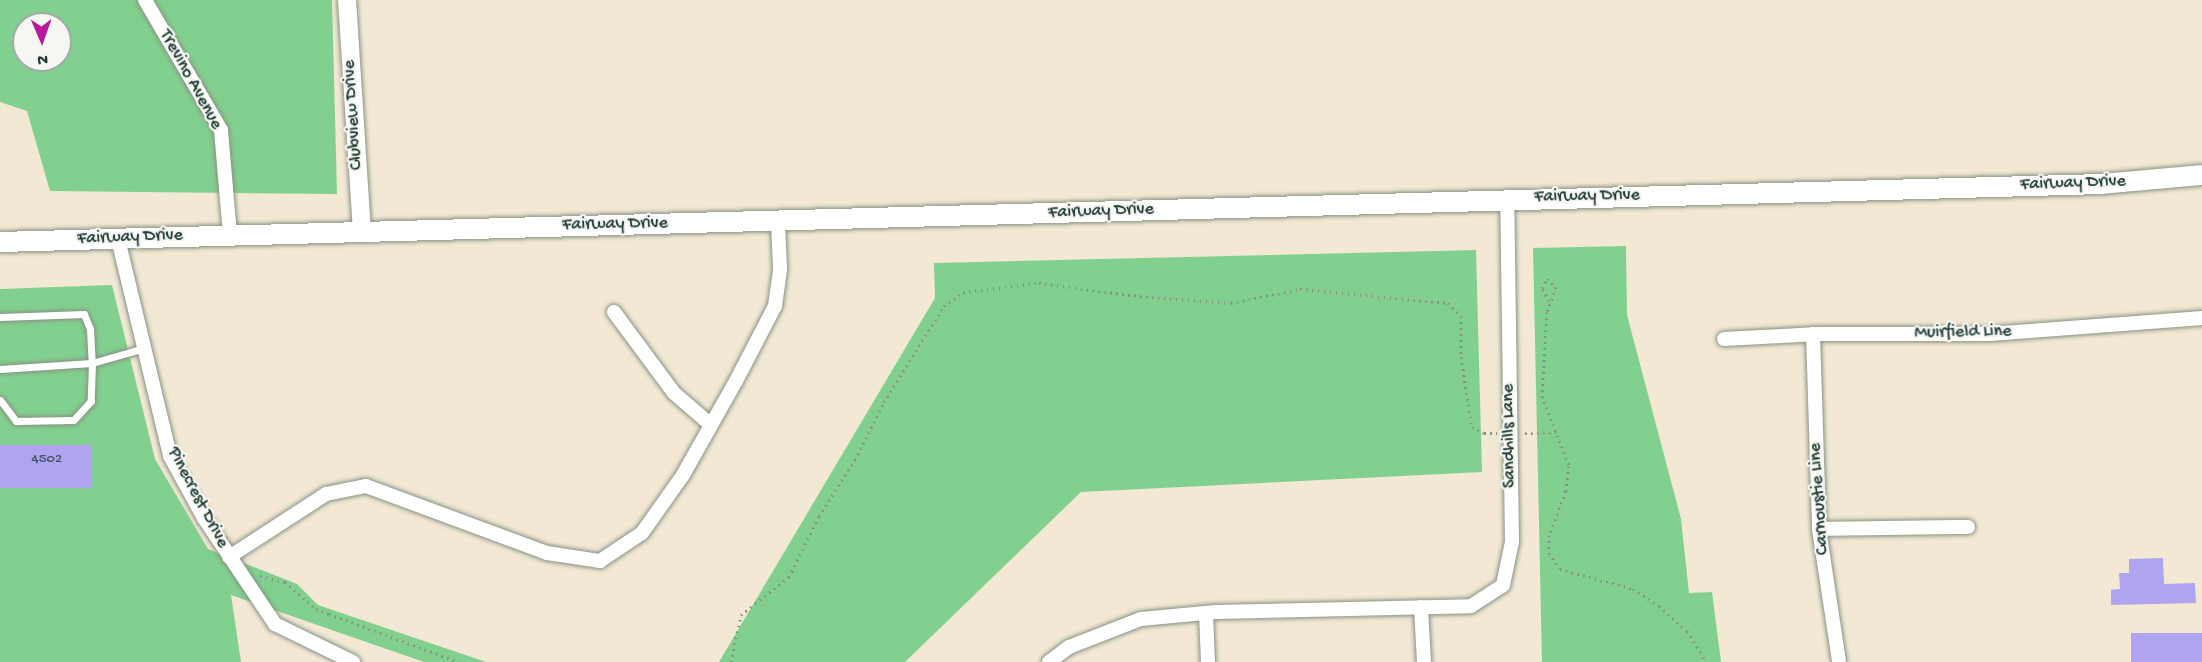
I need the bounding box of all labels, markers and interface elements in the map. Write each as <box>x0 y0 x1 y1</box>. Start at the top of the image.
north arrow <box>12 12 72 72</box>
street label: Trevino Avenue <box>154 26 226 134</box>
text: N <box>37 49 48 68</box>
street label: Clubview Drive <box>339 59 369 171</box>
street label: Fairway Drive <box>2020 171 2126 197</box>
street label: Fairway Drive <box>1534 185 1640 209</box>
street label: Fairway Drive <box>1048 199 1154 225</box>
street label: Fairway Drive <box>562 213 668 237</box>
street label: Fairway Drive <box>77 225 183 251</box>
street label: Muirfield Line <box>1914 321 2012 345</box>
street label: Sandhills Lane <box>1498 384 1522 488</box>
street label: Carnoustie Line <box>1805 442 1835 556</box>
street label: Pinecrest Drive <box>161 444 233 552</box>
house number: 4502 <box>32 451 62 469</box>

